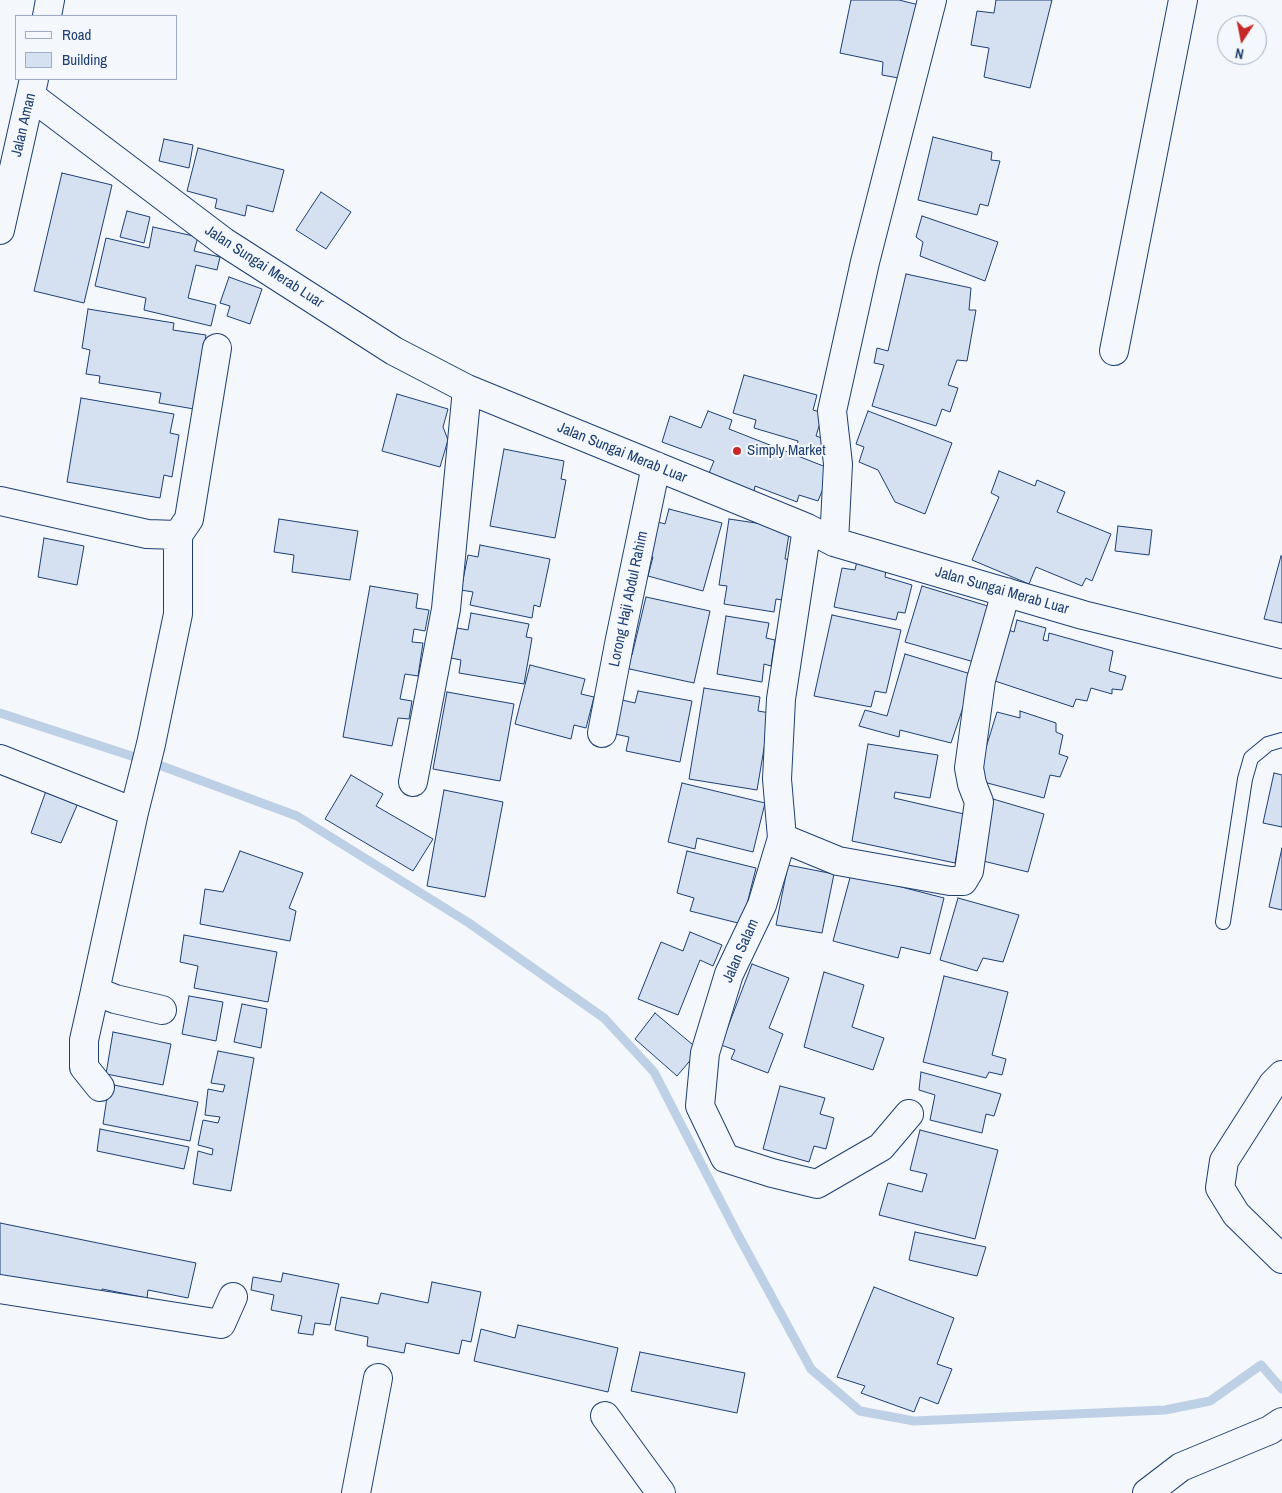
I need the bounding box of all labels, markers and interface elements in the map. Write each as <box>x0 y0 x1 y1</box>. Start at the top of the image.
legend <box>15 15 178 80</box>
north arrow <box>1217 15 1267 65</box>
text: Road <box>62 24 91 45</box>
text: N <box>1234 44 1245 63</box>
text: Building <box>62 49 107 70</box>
street label: Jalan Aman <box>8 91 40 159</box>
street label: Jalan Sungai Merab Luar <box>201 222 327 312</box>
street label: Jalan Sungai Merab Luar <box>555 419 689 487</box>
place label: Simply Market <box>747 442 826 460</box>
marker: Simply Market <box>731 445 743 457</box>
street label: Lorong Haji Abdul Rahim <box>606 530 652 668</box>
street label: Jalan Sungai Merab Luar <box>933 563 1071 619</box>
street label: Jalan Salam <box>719 916 763 986</box>

